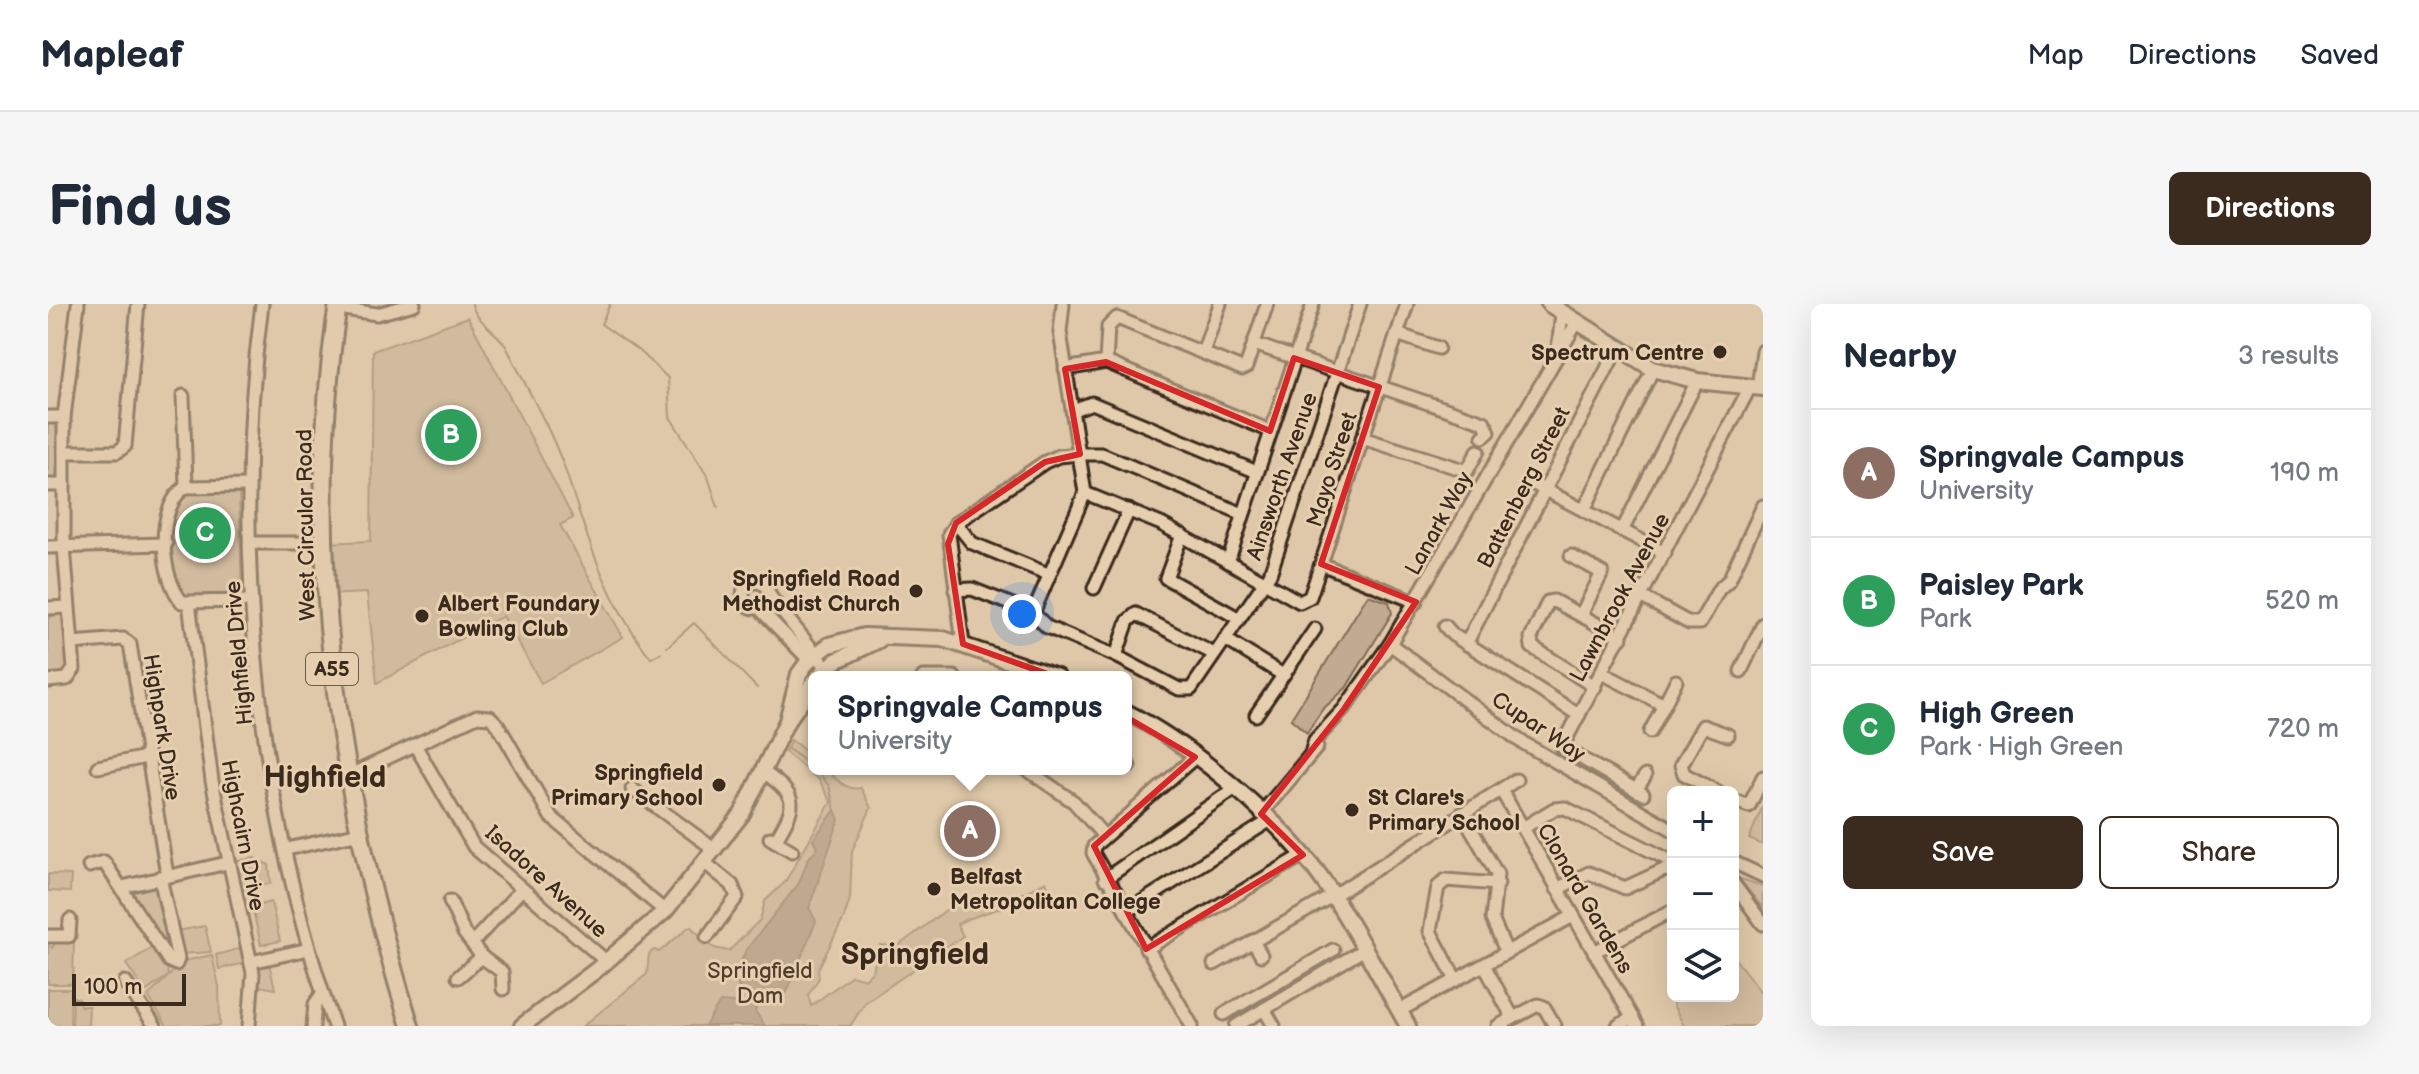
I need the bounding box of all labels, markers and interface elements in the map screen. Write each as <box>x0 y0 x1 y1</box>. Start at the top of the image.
text: Mapleaf <box>40 33 184 78</box>
text: Map <box>2027 39 2084 72</box>
text: Directions <box>2128 39 2256 72</box>
text: Saved <box>2300 39 2379 72</box>
button: Directions <box>2169 172 2371 245</box>
text: Find us <box>48 175 232 242</box>
text: Nearby <box>1843 336 1957 377</box>
place label: Spectrum Centre <box>1531 340 1704 367</box>
text: 3 results <box>2238 341 2339 372</box>
marker: Spectrum Centre <box>1711 343 1729 361</box>
street label: Ainsworth Avenue <box>1241 389 1324 564</box>
street label: Battenberg Street <box>1472 402 1577 573</box>
pin: B <box>425 405 477 465</box>
street label: Mayo Street <box>1301 408 1364 530</box>
street label: West Circular Road <box>291 429 322 621</box>
text: Springvale Campus <box>1919 440 2184 476</box>
text: A <box>1861 458 1877 489</box>
text: 190 m <box>2270 458 2339 489</box>
street label: Lanark Way <box>1400 467 1479 580</box>
text: University <box>1919 476 2034 507</box>
pin: C <box>179 503 231 563</box>
street label: Lawnbrook Avenue <box>1564 509 1676 687</box>
place label: Springfield Road Methodist Church <box>722 566 900 618</box>
text: Paisley Park <box>1919 568 2084 604</box>
street label: Highfield Drive <box>220 580 259 726</box>
marker: Springfield Road Methodist Church <box>907 582 925 600</box>
text: B <box>1860 586 1878 617</box>
text: 520 m <box>2265 586 2339 617</box>
place label: Albert Foundary Bowling Club <box>437 591 600 643</box>
your location <box>1002 594 1042 634</box>
text: Park <box>1919 604 1971 635</box>
marker: Albert Foundary Bowling Club <box>413 607 431 625</box>
street label: Highpark Drive <box>137 652 186 802</box>
road number: A55 <box>306 653 358 685</box>
popup <box>808 671 1132 775</box>
street label: Cupar Way <box>1486 686 1590 768</box>
text: Springvale Campus <box>837 690 1103 726</box>
text: High Green <box>1919 696 2075 732</box>
text: C <box>1860 714 1878 745</box>
text: 720 m <box>2267 714 2339 745</box>
text: University <box>837 726 952 757</box>
text: Park · High Green <box>1919 732 2123 763</box>
street label: Highcairn Drive <box>215 757 270 913</box>
district label: Highfield <box>264 760 386 796</box>
place label: Springfield Primary School <box>551 760 703 812</box>
marker: Springfield Primary School <box>710 776 728 794</box>
place label: St Clare's Primary School <box>1368 785 1520 837</box>
map controls <box>1667 786 1739 1002</box>
button: + <box>1667 786 1739 858</box>
pin: A <box>944 801 996 861</box>
marker: St Clare's Primary School <box>1343 801 1361 819</box>
button: Save <box>1843 816 2083 889</box>
button: Share <box>2099 816 2339 889</box>
street label: Clonard Gardens <box>1531 819 1639 979</box>
street label: Isadore Avenue <box>479 820 613 944</box>
button: − <box>1667 858 1739 930</box>
place label: Belfast Metropolitan College <box>950 864 1161 916</box>
marker: Belfast Metropolitan College <box>925 880 943 898</box>
button: layers <box>1667 930 1739 1002</box>
district label: Springfield <box>841 937 989 973</box>
park label: Springfield Dam <box>707 958 813 1010</box>
scale bar <box>72 970 186 1006</box>
text: 100 m <box>84 974 143 1001</box>

